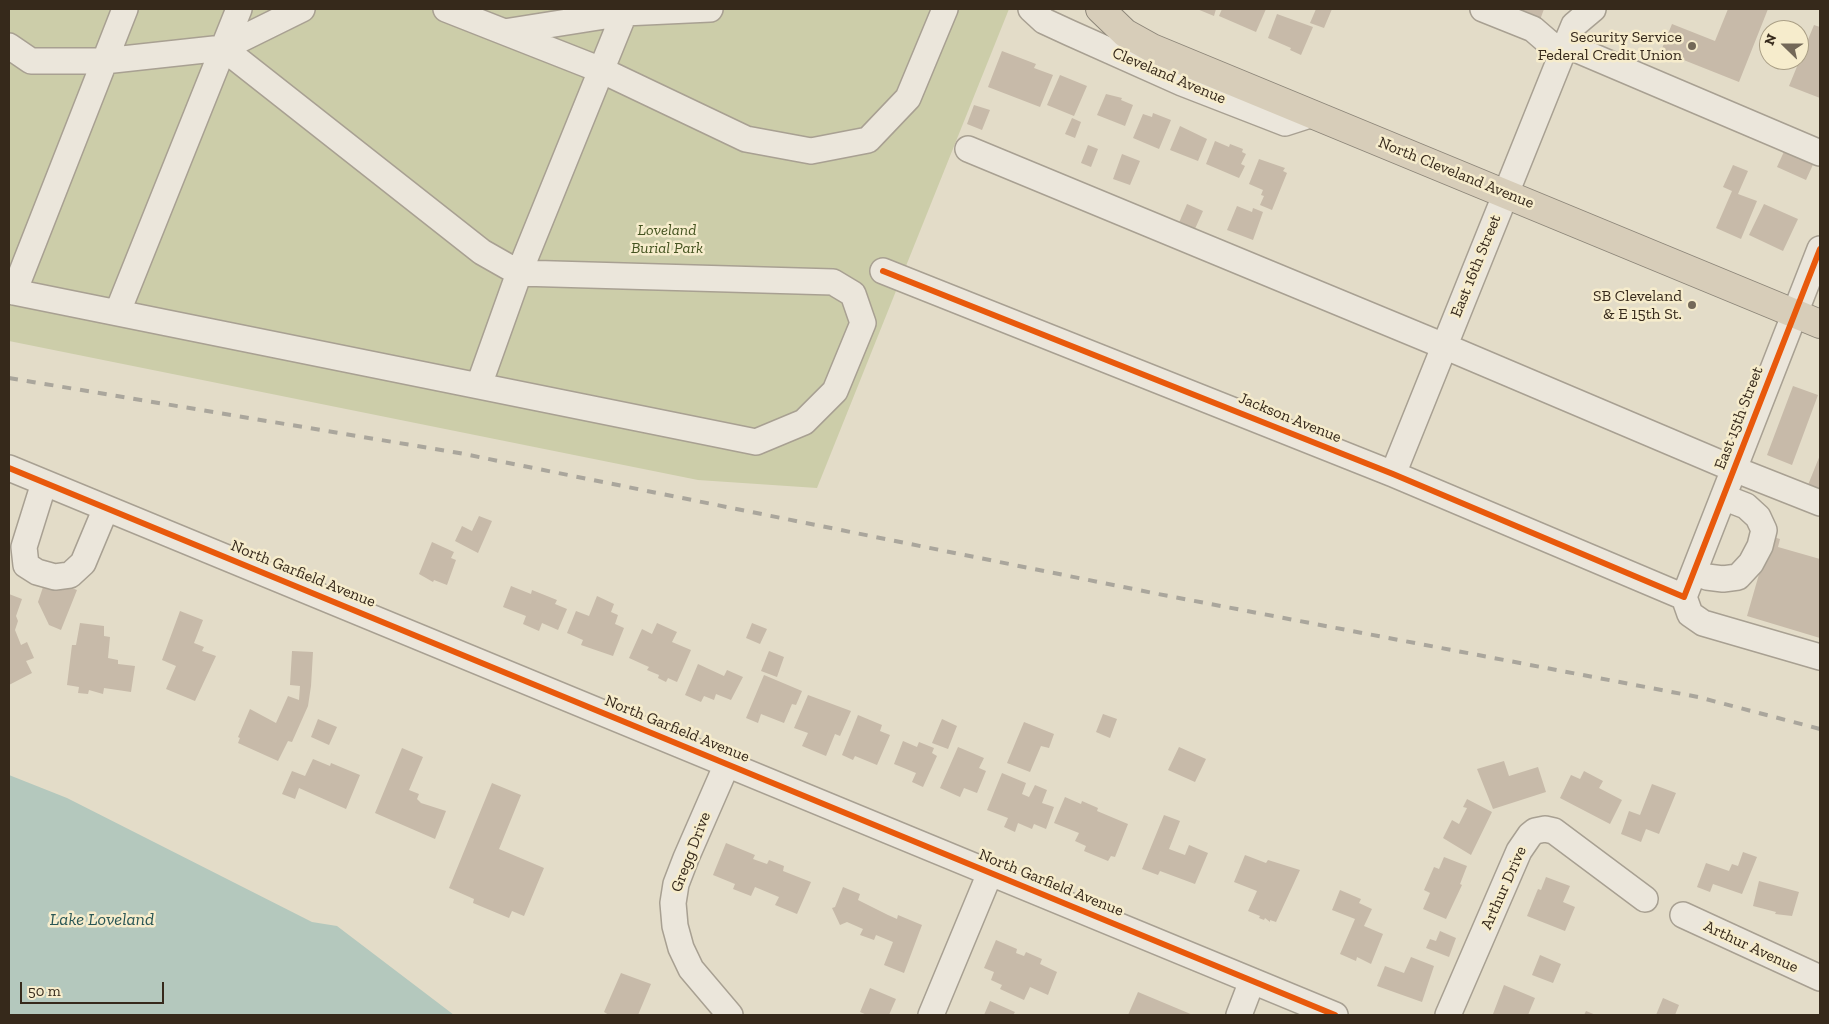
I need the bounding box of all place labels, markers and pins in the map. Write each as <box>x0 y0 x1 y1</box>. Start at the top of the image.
place label: Security Service Federal Credit Union <box>1538 27 1682 65</box>
marker: Security Service Federal Credit Union <box>1686 40 1698 52</box>
place label: SB Cleveland & E 15th St. <box>1593 286 1682 324</box>
marker: SB Cleveland & E 15th St. <box>1686 299 1698 311</box>

